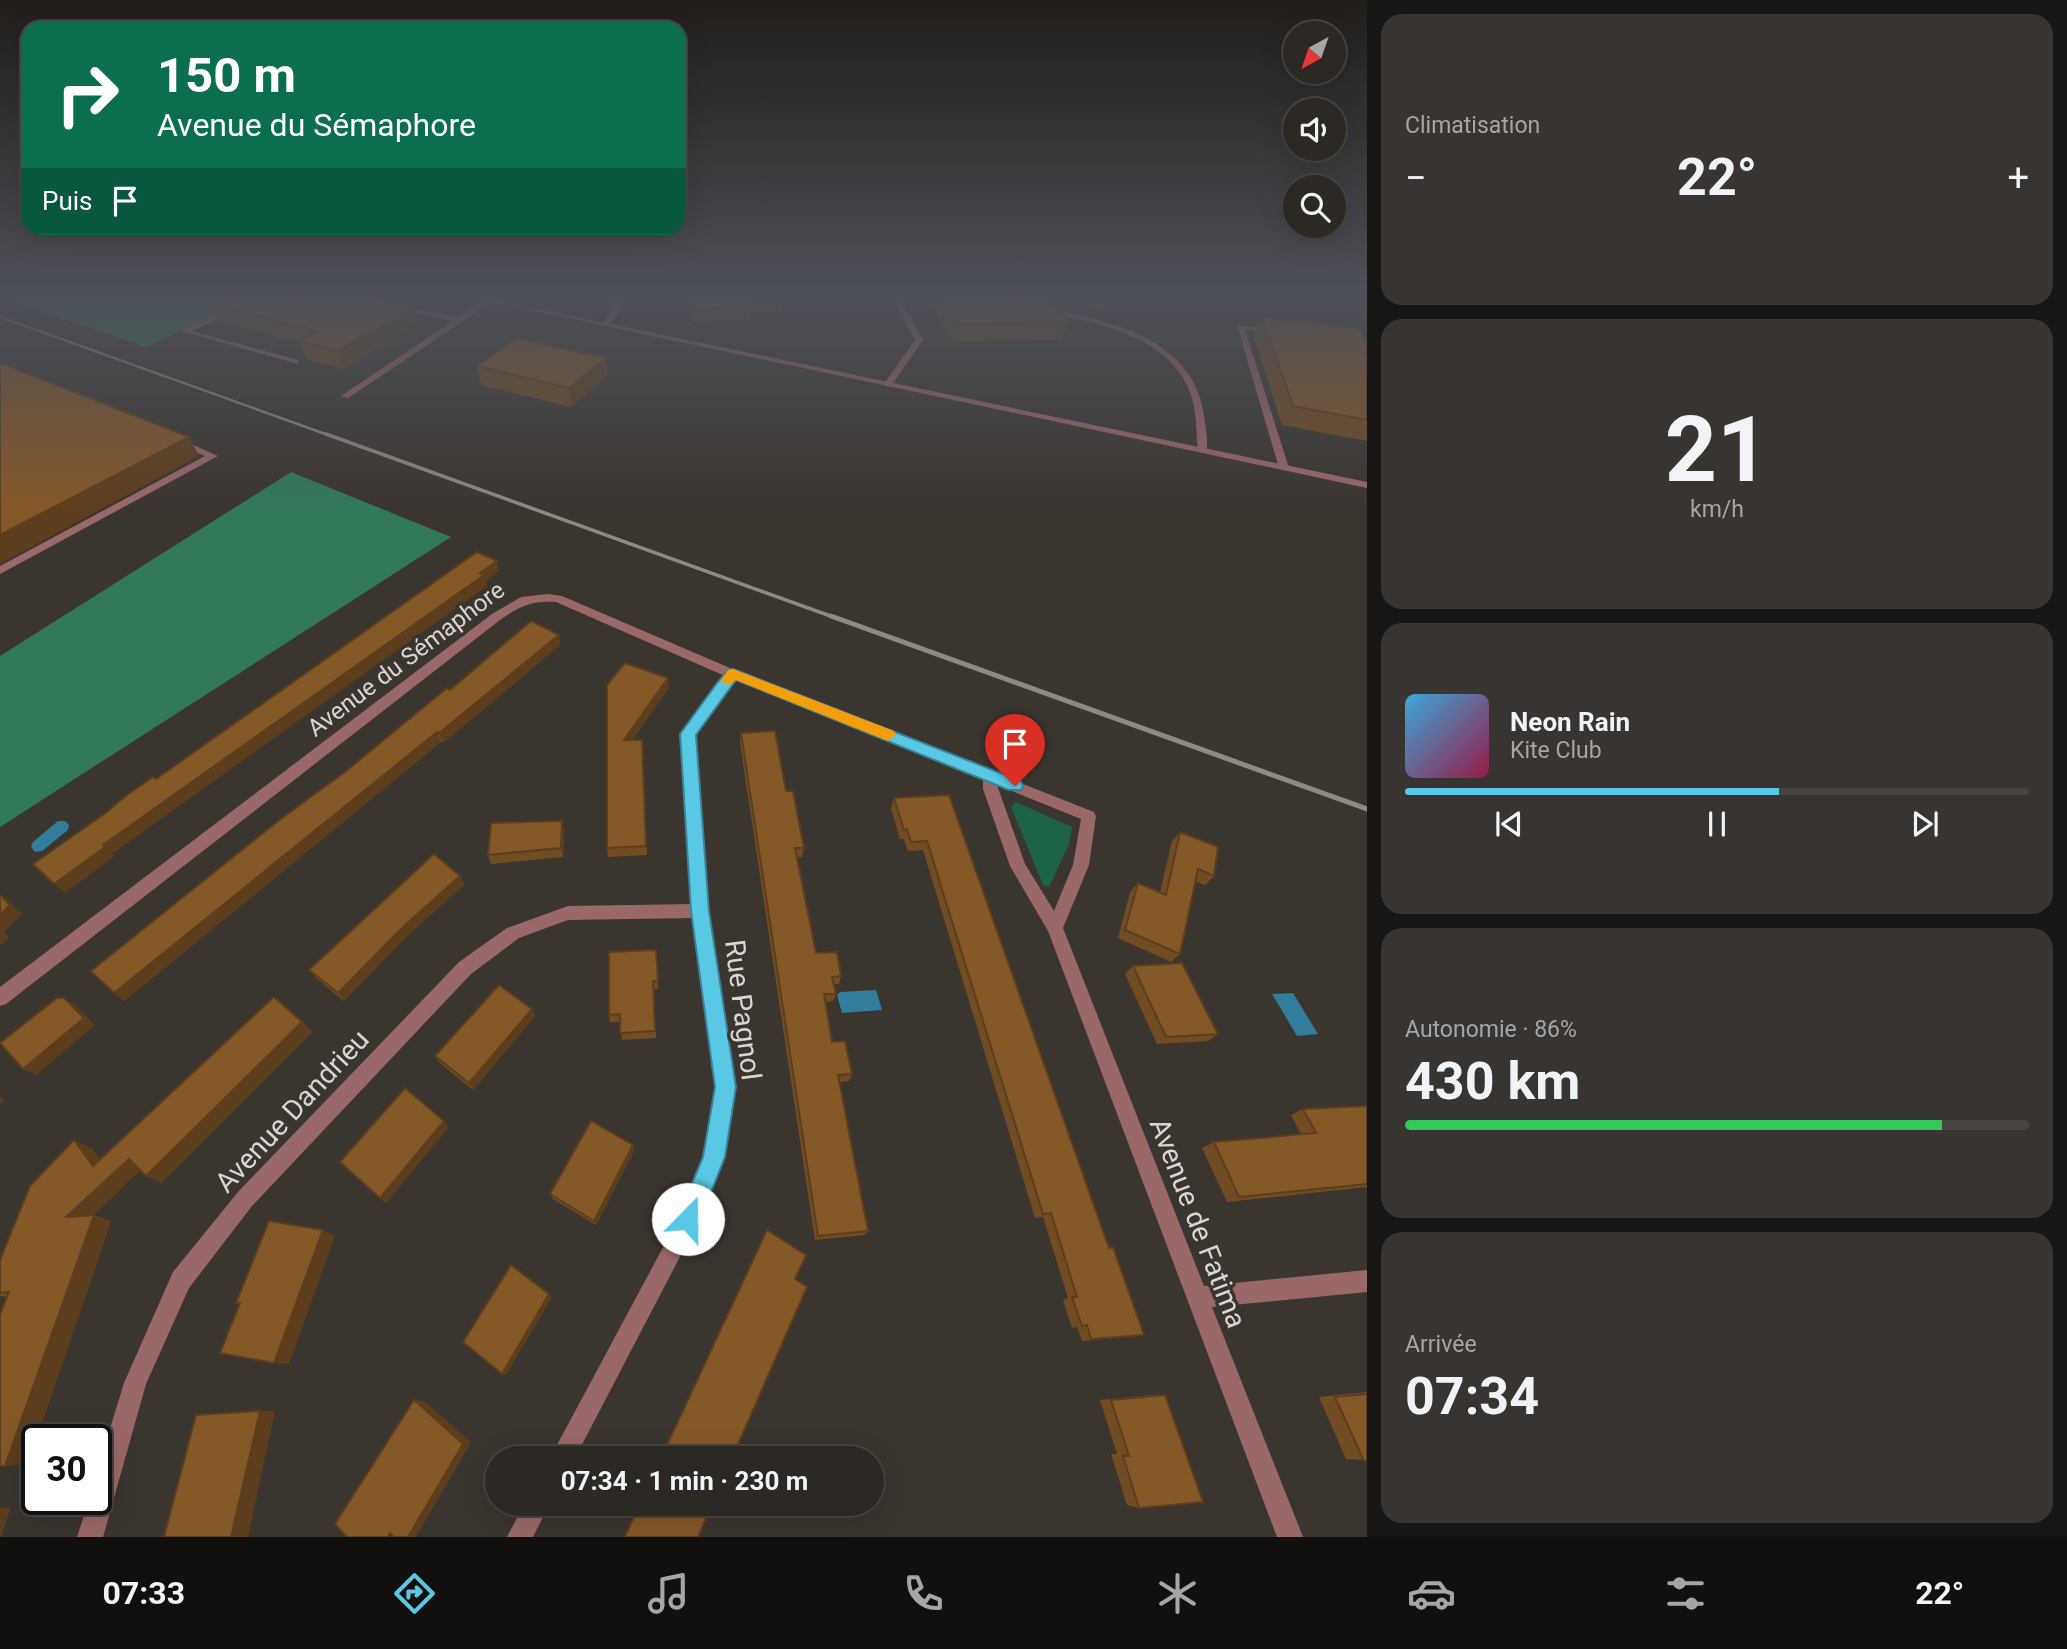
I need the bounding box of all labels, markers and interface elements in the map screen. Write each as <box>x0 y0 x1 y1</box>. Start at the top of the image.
north arrow <box>1283 21 1346 84</box>
map controls <box>1283 21 1346 238</box>
text: 150 m <box>157 47 296 104</box>
icon: right <box>42 49 133 140</box>
button: sound <box>1283 98 1346 161</box>
text: Avenue du Sémaphore <box>157 106 476 144</box>
text: Climatisation <box>1405 112 1540 139</box>
text: 22° <box>1677 147 1757 208</box>
text: − <box>1405 156 1427 200</box>
text: + <box>2007 156 2029 200</box>
button: search <box>1283 175 1346 238</box>
icon: arrive <box>106 182 144 220</box>
text: Puis <box>42 186 92 216</box>
text: 21 <box>1665 397 1769 503</box>
text: km/h <box>1690 496 1744 523</box>
street label: Avenue du Sémaphore <box>302 576 510 742</box>
text: Neon Rain <box>1510 707 1630 737</box>
pin <box>985 714 1045 786</box>
icon: arrive <box>996 725 1034 763</box>
text: Kite Club <box>1510 737 1602 764</box>
icon: previous <box>1490 805 1528 843</box>
icon: pause <box>1698 805 1736 843</box>
icon: next <box>1906 805 1944 843</box>
street label: Rue Pagnol <box>718 938 768 1082</box>
text: Autonomie · 86% <box>1405 1016 1577 1043</box>
street label: Avenue Dandrieu <box>208 1023 376 1199</box>
text: 430 km <box>1405 1051 1580 1112</box>
street label: Avenue de Fatima <box>1143 1113 1253 1333</box>
position arrow <box>651 1182 725 1256</box>
text: Arrivée <box>1405 1331 1477 1358</box>
text: 07:34 <box>1405 1366 1539 1427</box>
speed limit sign: 30 <box>21 1424 112 1515</box>
text: 07:34 · 1 min · 230 m <box>561 1466 808 1496</box>
icon: directions <box>390 1569 439 1618</box>
icon: music <box>644 1569 693 1618</box>
icon: phone <box>899 1569 948 1618</box>
icon: climate <box>1153 1569 1202 1618</box>
icon: car <box>1407 1569 1456 1618</box>
icon: filters <box>1661 1569 1710 1618</box>
text: 07:33 <box>103 1574 185 1612</box>
text: 22° <box>1915 1574 1964 1612</box>

